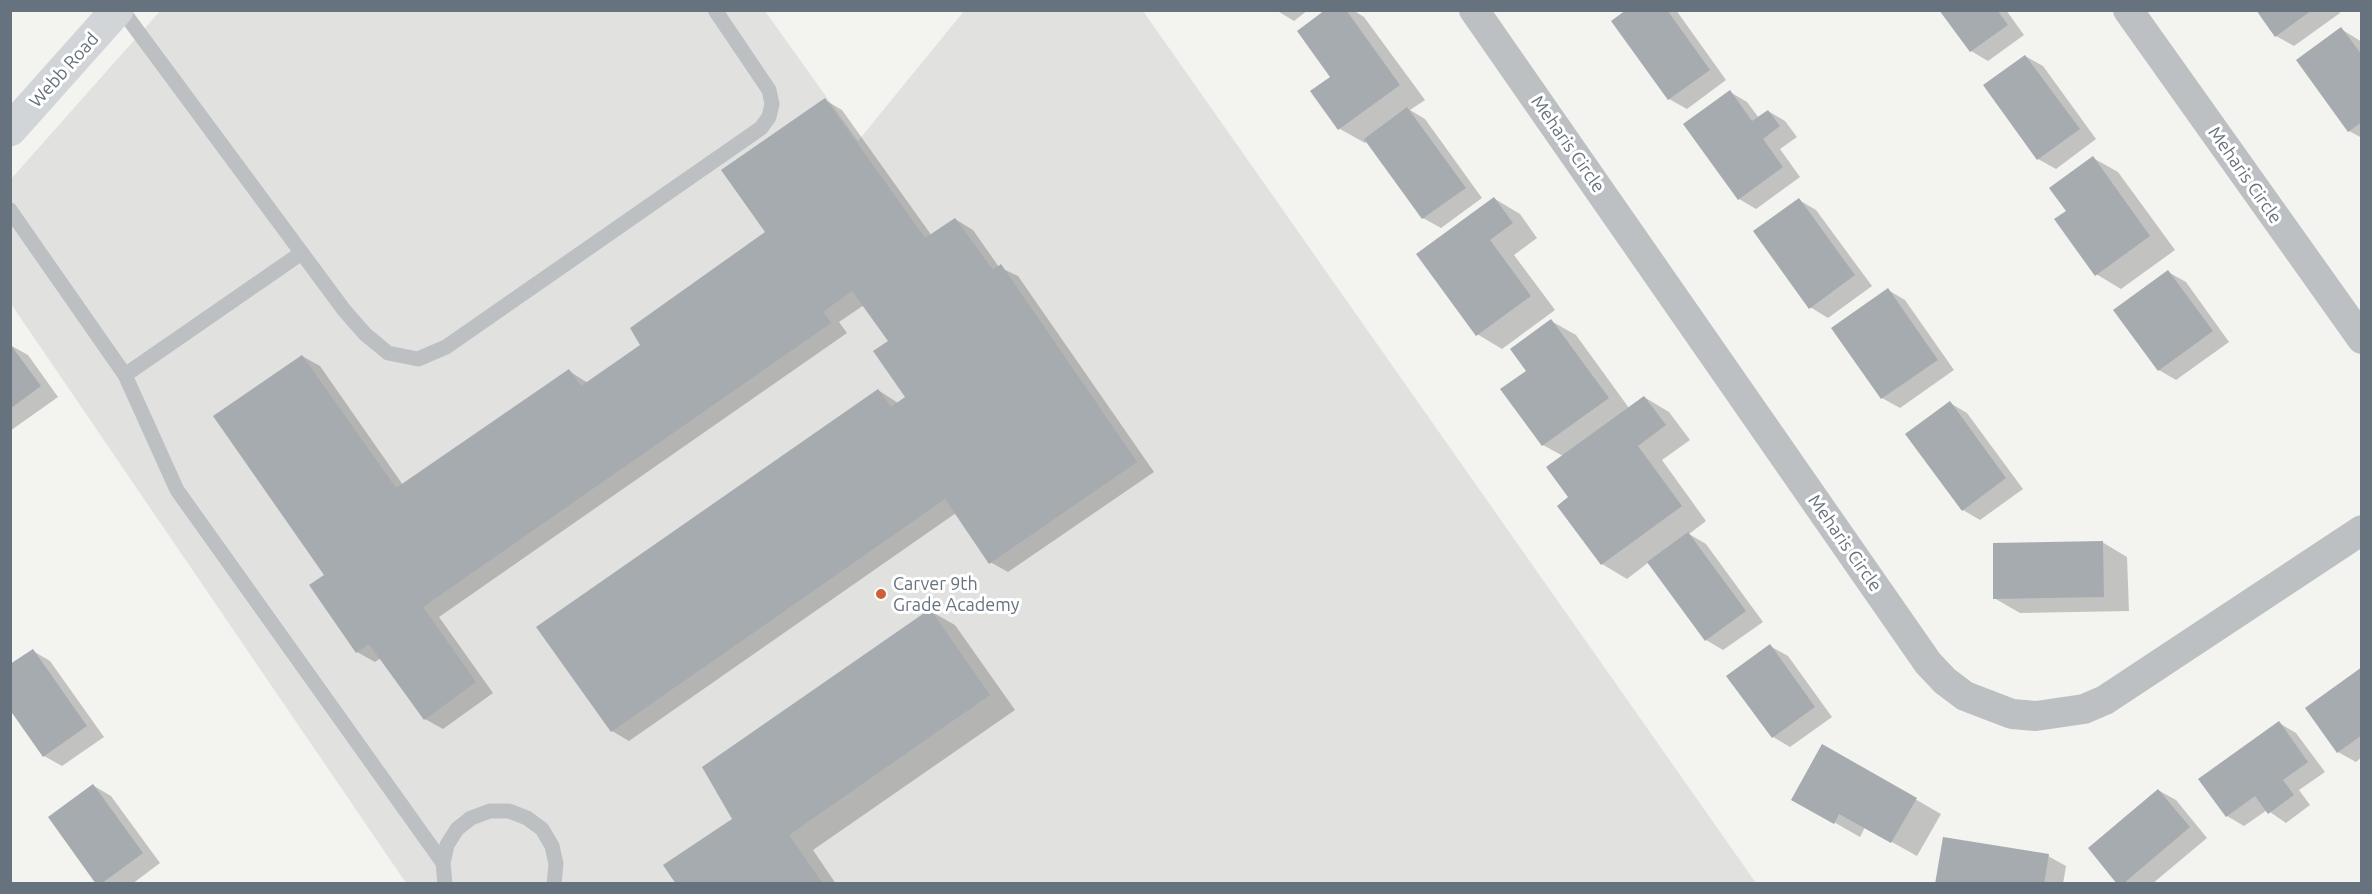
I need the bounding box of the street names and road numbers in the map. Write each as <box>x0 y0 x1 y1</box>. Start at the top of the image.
street label: Webb Road <box>25 28 103 112</box>
street label: Meharis Circle <box>1527 91 1609 197</box>
street label: Meharis Circle <box>2204 122 2286 228</box>
street label: Meharis Circle <box>1804 490 1886 596</box>

